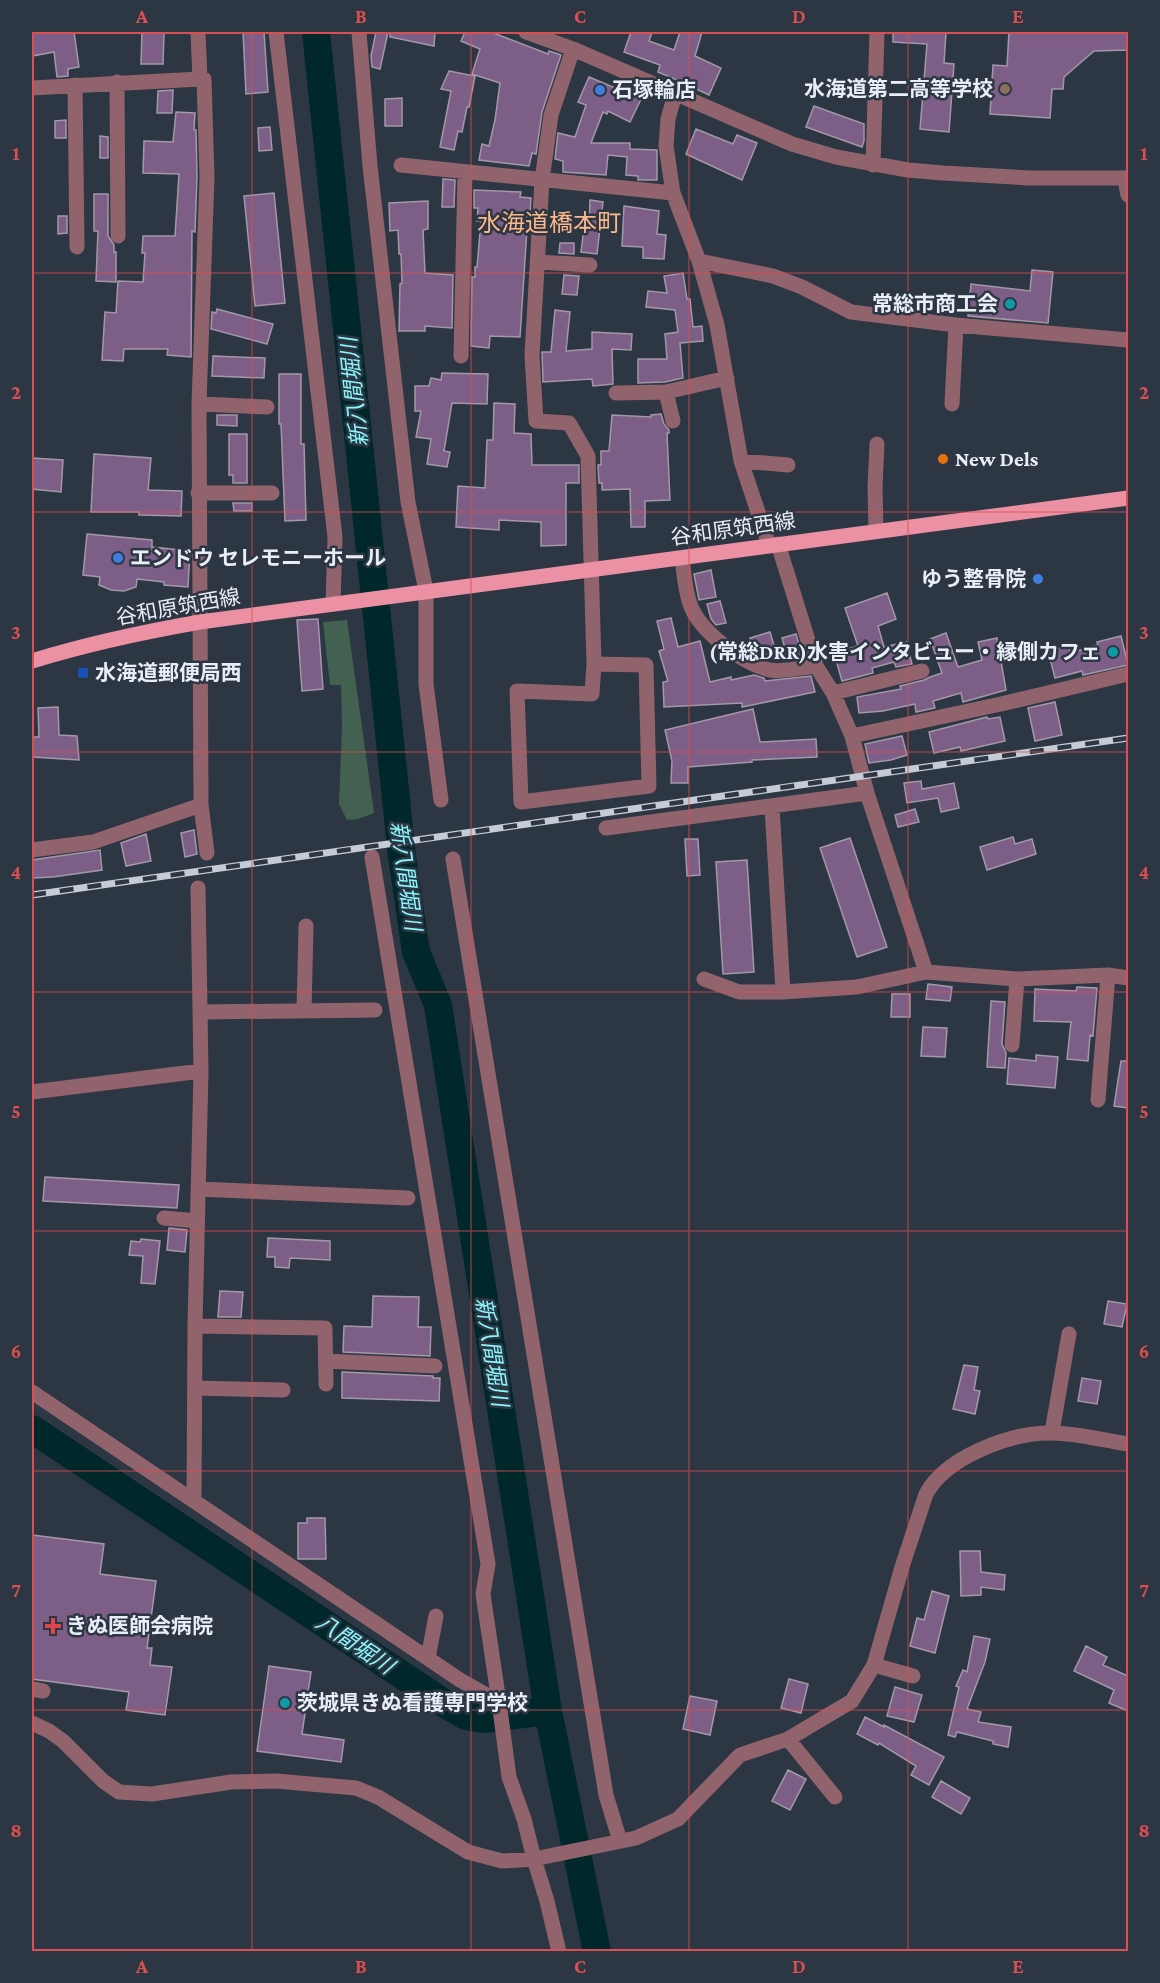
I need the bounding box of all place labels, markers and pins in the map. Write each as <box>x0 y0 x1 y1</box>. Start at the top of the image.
place label: 水海道第二高等学校 <box>804 77 993 101</box>
place label: 石塚輪店 <box>612 78 696 102</box>
marker: 水海道第二高等学校 <box>998 82 1012 96</box>
marker: 石塚輪店 <box>593 83 607 97</box>
place label: 常総市商工会 <box>872 292 998 316</box>
marker: 常総市商工会 <box>1003 297 1017 311</box>
place label: New Dels <box>955 447 1039 471</box>
marker: New Dels <box>936 452 950 466</box>
place label: エンドウ セレモニーホール <box>130 546 386 570</box>
marker: エンドウ セレモニーホール <box>111 551 125 565</box>
place label: ゆう整骨院 <box>921 567 1026 591</box>
marker: ゆう整骨院 <box>1031 572 1045 586</box>
place label: (常総DRR)水害インタビュー・縁側カフェ <box>709 640 1101 664</box>
marker: (常総DRR)水害インタビュー・縁側カフェ <box>1106 645 1120 659</box>
place label: 水海道郵便局西 <box>95 661 242 685</box>
marker: 水海道郵便局西 <box>76 666 90 680</box>
place label: きぬ医師会病院 <box>66 1614 213 1638</box>
marker: きぬ医師会病院 <box>44 1617 62 1635</box>
place label: 茨城県きぬ看護専門学校 <box>297 1691 528 1715</box>
marker: 茨城県きぬ看護専門学校 <box>278 1696 292 1710</box>

